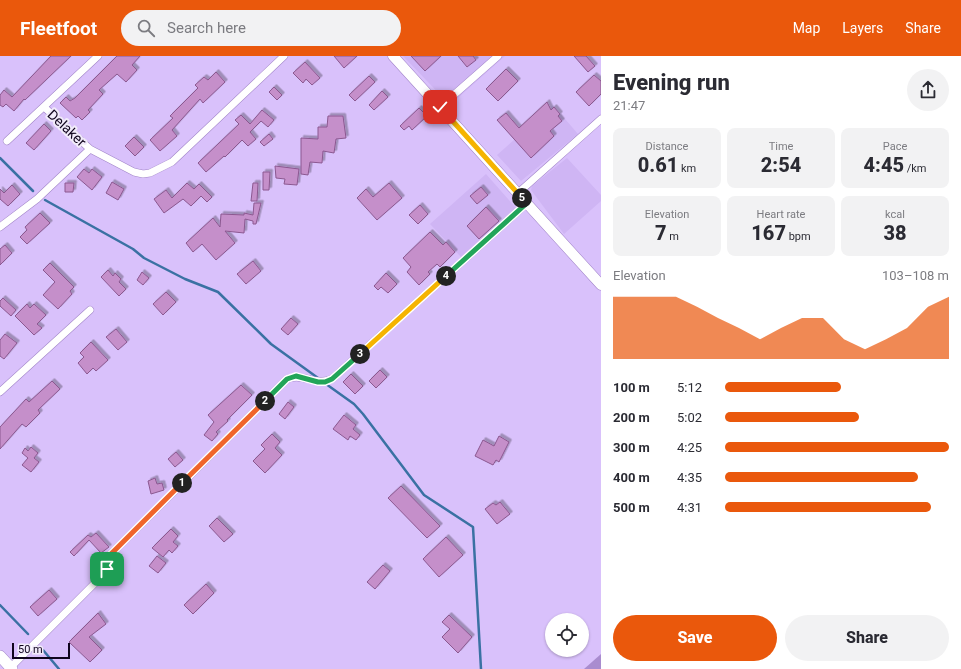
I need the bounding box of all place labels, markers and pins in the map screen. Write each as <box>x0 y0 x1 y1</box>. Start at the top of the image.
pin <box>423 90 457 124</box>
pin: 5 <box>512 188 532 208</box>
pin: 4 <box>436 266 456 286</box>
pin: 3 <box>350 344 370 364</box>
pin: 2 <box>255 391 275 411</box>
pin: 1 <box>172 473 192 493</box>
pin <box>90 552 124 586</box>

